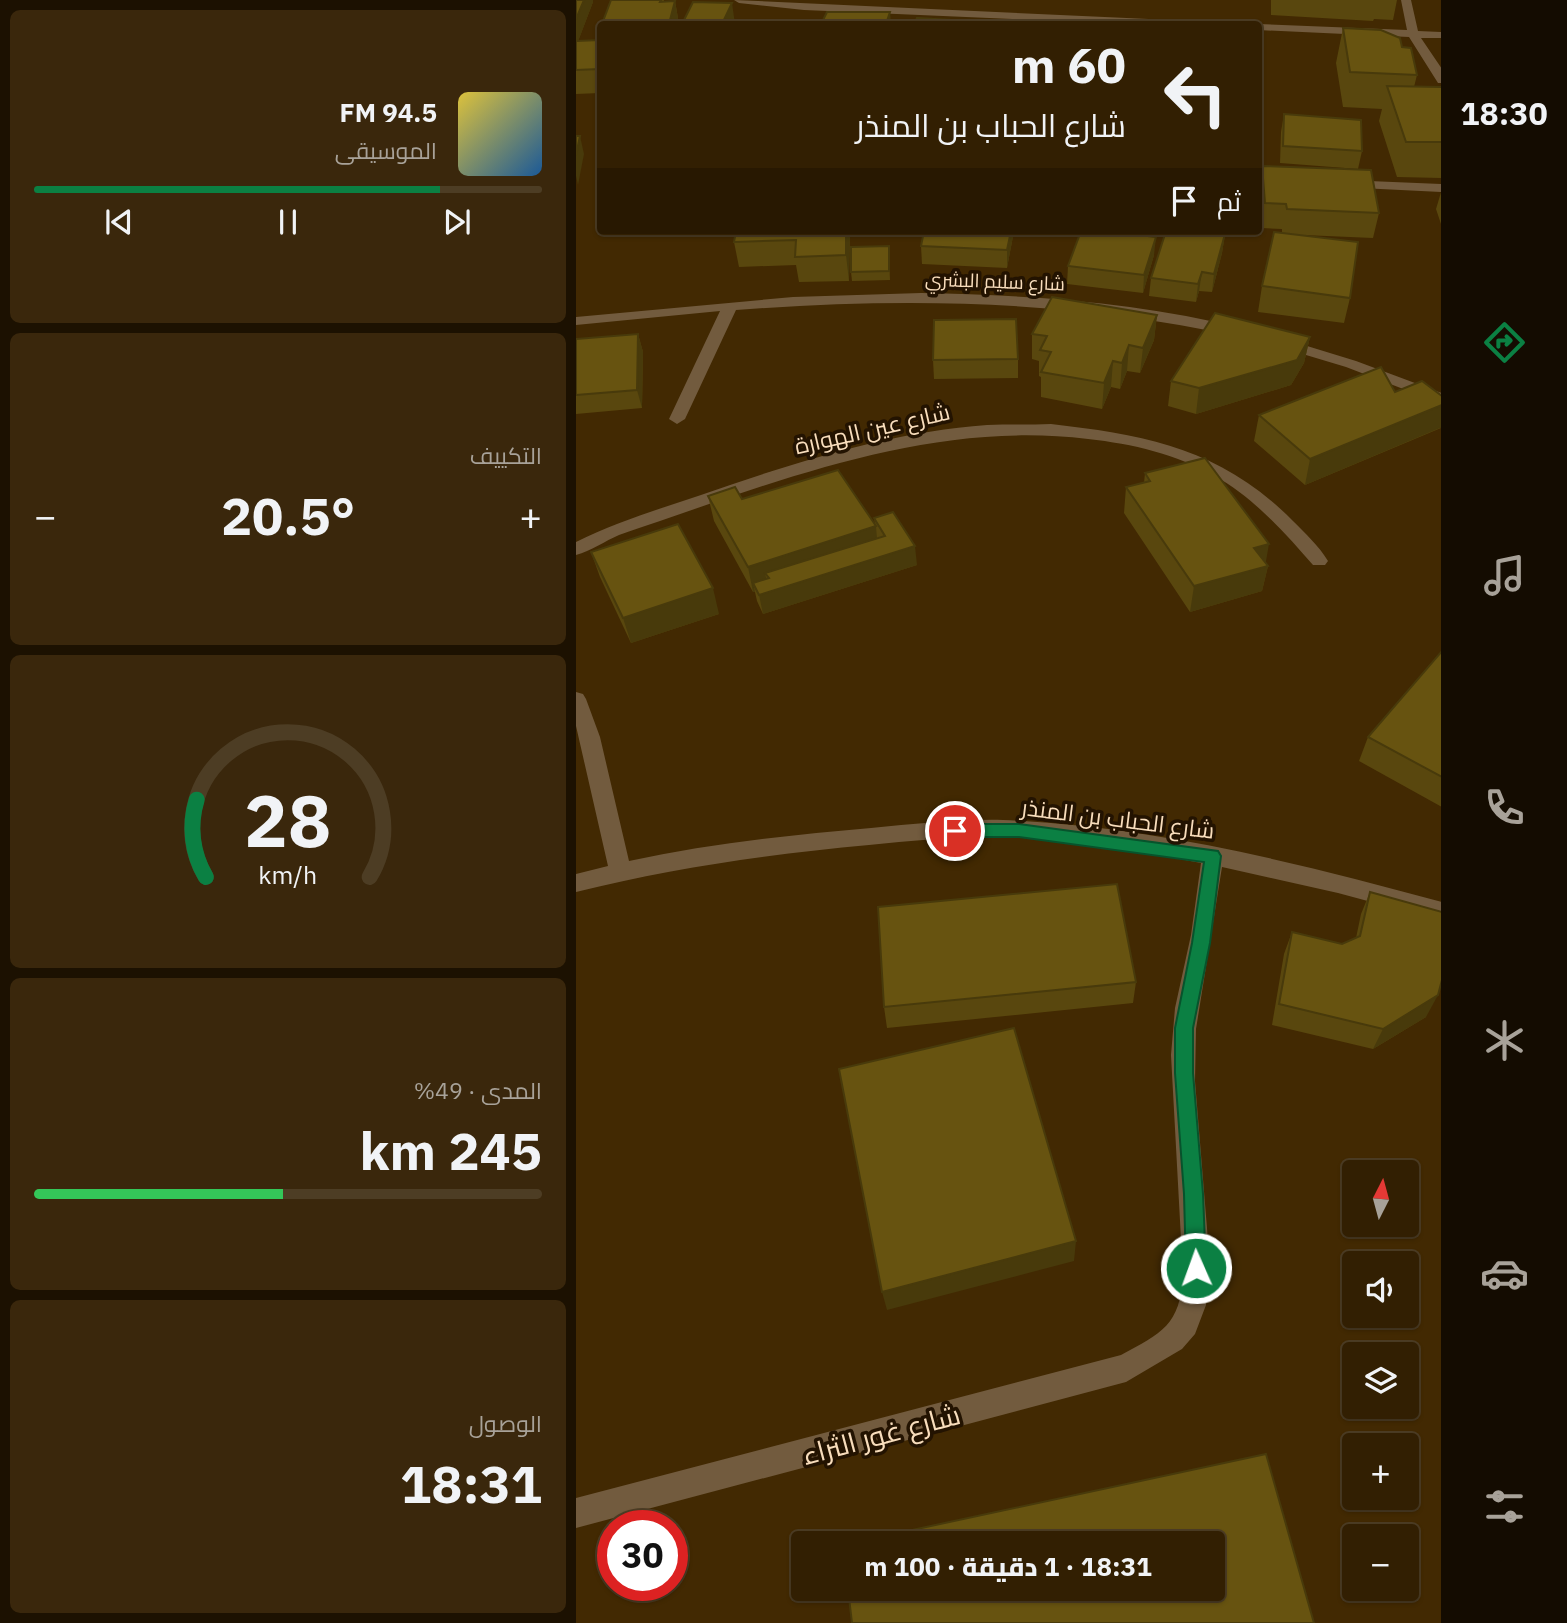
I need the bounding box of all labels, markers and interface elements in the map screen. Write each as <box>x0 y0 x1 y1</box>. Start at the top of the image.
text: 60 m <box>1012 33 1126 96</box>
icon: left <box>1150 49 1241 140</box>
text: 18:30 <box>1460 92 1548 134</box>
text: 94.5 FM <box>339 95 437 129</box>
text: شارع الحباب بن المنذر <box>856 104 1126 146</box>
text: الموسيقى <box>335 135 437 165</box>
icon: arrive <box>1165 182 1203 220</box>
text: ثم <box>1217 184 1241 218</box>
icon: previous <box>100 203 138 241</box>
icon: pause <box>269 203 307 241</box>
icon: next <box>438 203 476 241</box>
street label: شارع سليم البشري <box>924 267 1065 298</box>
icon: directions <box>1480 318 1529 367</box>
street label: شارع عين الهوارة <box>791 396 953 462</box>
text: التكييف <box>470 440 542 470</box>
text: 20.5° <box>221 482 355 549</box>
text: − <box>34 491 57 540</box>
text: + <box>519 491 542 540</box>
icon: music <box>1480 551 1529 600</box>
text: 28 <box>244 773 332 868</box>
icon: phone <box>1480 783 1529 832</box>
street label: شارع الحباب بن المنذر <box>1018 791 1216 847</box>
pin <box>925 801 985 861</box>
icon: arrive <box>936 812 974 850</box>
text: km/h <box>259 858 317 891</box>
icon: climate <box>1480 1016 1529 1065</box>
text: المدى · 49% <box>414 1075 542 1105</box>
text: 245 km <box>360 1117 542 1184</box>
north arrow <box>1342 1160 1420 1237</box>
map controls <box>1342 1160 1419 1601</box>
position arrow <box>1159 1231 1233 1305</box>
icon: car <box>1480 1249 1529 1298</box>
button: sound <box>1342 1251 1419 1328</box>
button: layers <box>1342 1342 1419 1419</box>
street label: شارع غور الثراء <box>798 1395 964 1474</box>
text: الوصول <box>469 1408 542 1438</box>
button: + <box>1342 1433 1419 1510</box>
text: 18:31 <box>400 1450 542 1517</box>
icon: filters <box>1480 1482 1529 1531</box>
speed limit sign: 30 <box>597 1510 688 1601</box>
button: − <box>1342 1524 1419 1601</box>
text: 18:31 · 1 دقيقة · 100 m <box>864 1549 1152 1583</box>

